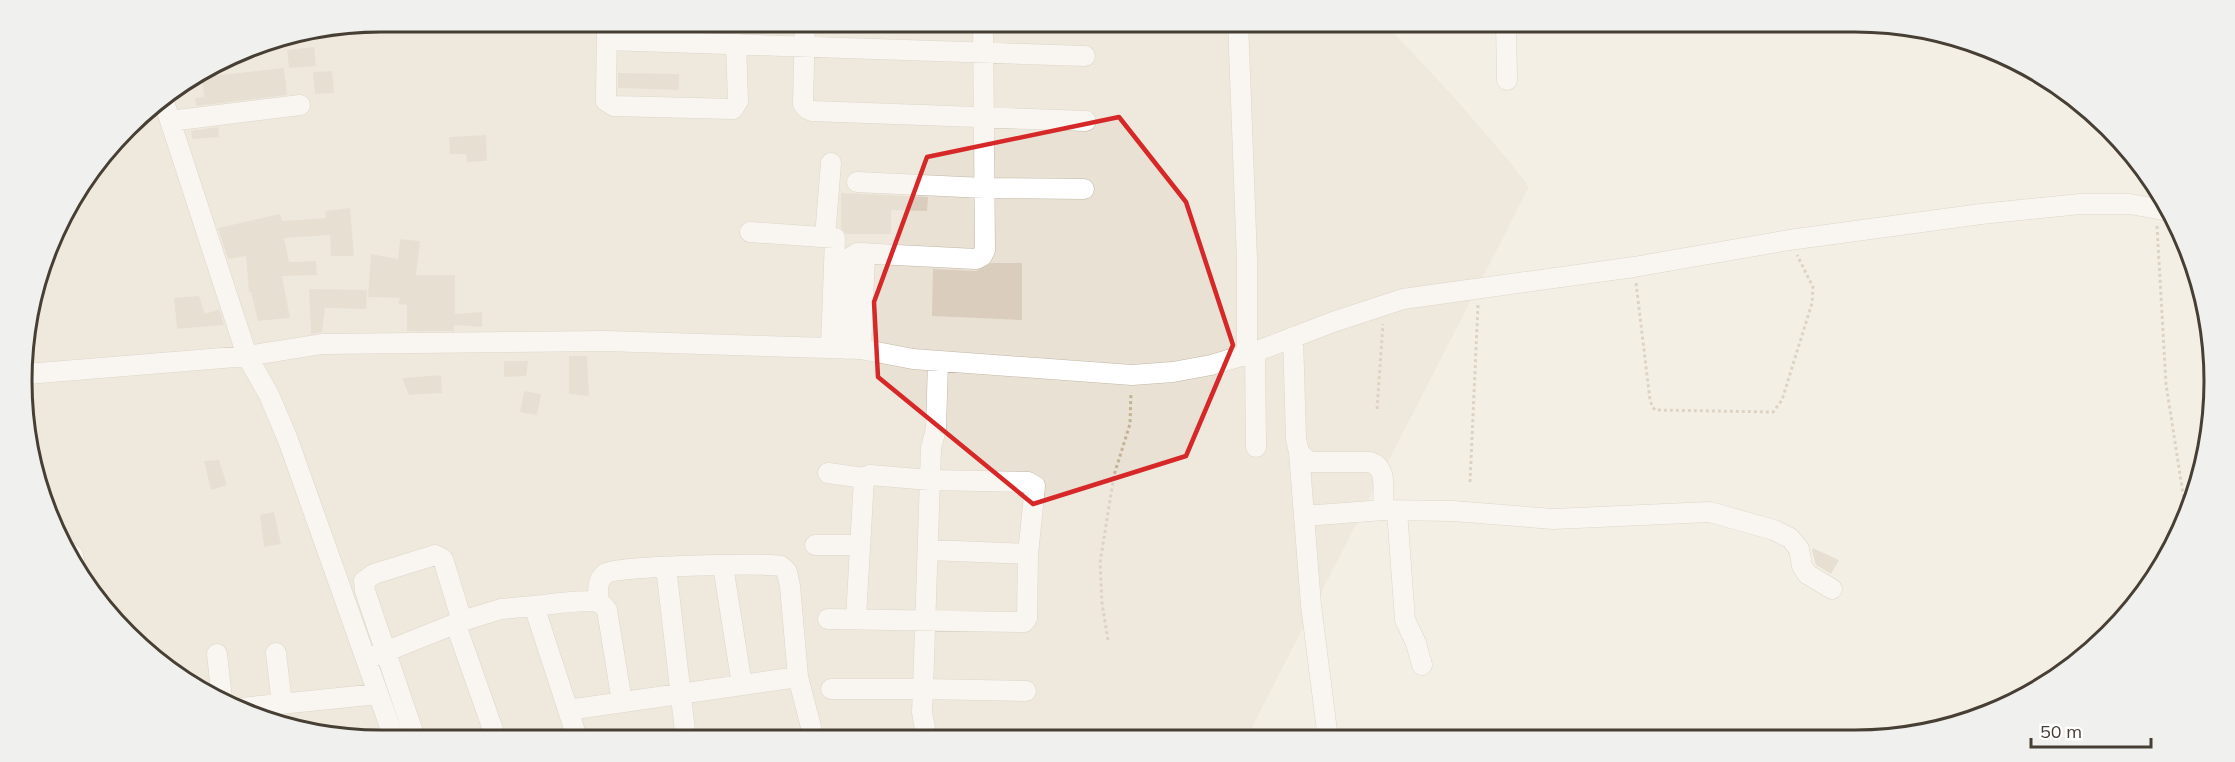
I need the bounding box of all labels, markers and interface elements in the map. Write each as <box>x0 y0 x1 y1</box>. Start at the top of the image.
scale bar <box>2031 711 2151 749</box>
text: 50 m <box>2040 720 2082 743</box>

